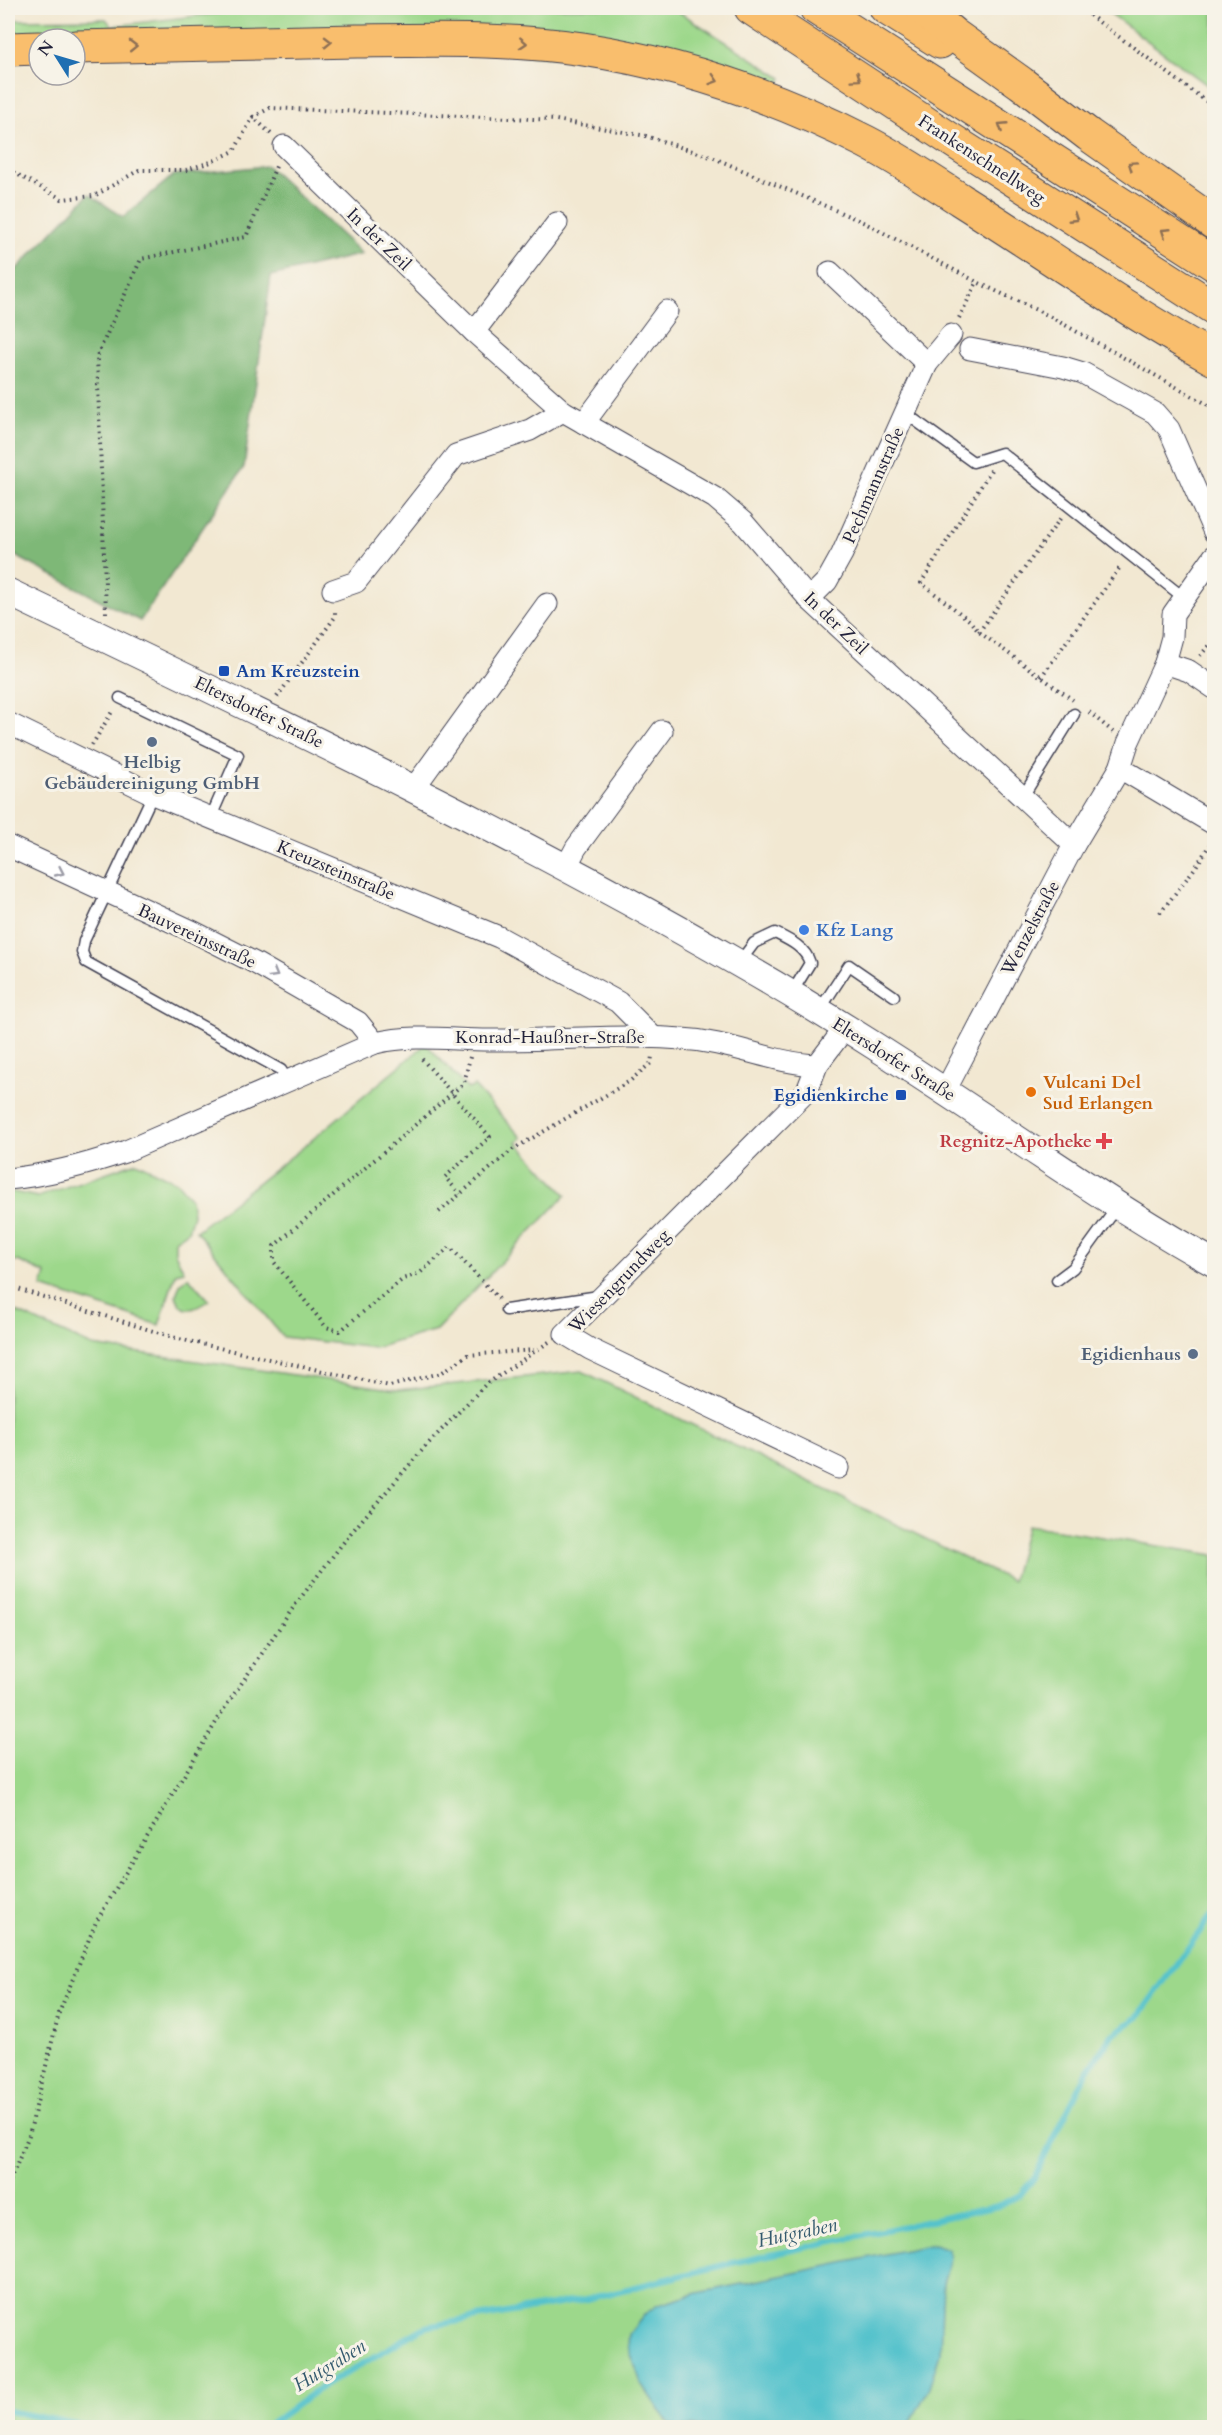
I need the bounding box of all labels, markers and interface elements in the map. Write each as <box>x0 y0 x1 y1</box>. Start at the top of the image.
north arrow <box>27 27 87 87</box>
one-way arrow <box>324 35 333 48</box>
text: N <box>33 36 59 61</box>
one-way arrow <box>519 36 528 49</box>
one-way arrow <box>129 39 138 52</box>
one-way arrow <box>851 71 862 82</box>
one-way arrow <box>708 73 719 85</box>
street label: Frankenschnellweg <box>913 109 1051 210</box>
one-way arrow <box>997 123 1008 134</box>
one-way arrow <box>1128 161 1139 172</box>
street label: In der Zeil <box>341 202 417 277</box>
one-way arrow <box>1068 211 1078 223</box>
one-way arrow <box>1161 228 1172 239</box>
street label: Pechmannstraße <box>837 423 910 548</box>
street label: In der Zeil <box>798 586 874 661</box>
place label: Am Kreuzstein <box>236 659 360 684</box>
marker: Am Kreuzstein <box>217 664 231 678</box>
street label: Eltersdorfer Straße <box>190 670 328 755</box>
marker: Helbig Gebäudereinigung GmbH <box>145 735 159 749</box>
place label: Helbig Gebäudereinigung GmbH <box>44 750 260 796</box>
street label: Kreuzsteinstraße <box>273 834 399 907</box>
one-way arrow <box>54 864 65 876</box>
street label: Wenzelstraße <box>995 876 1066 981</box>
street label: Bauvereinsstraße <box>133 898 260 975</box>
place label: Kfz Lang <box>816 918 893 943</box>
marker: Kfz Lang <box>797 923 811 937</box>
one-way arrow <box>268 966 278 978</box>
street label: Eltersdorfer Straße <box>827 1011 960 1107</box>
street label: Konrad-Haußner-Straße <box>455 1025 645 1050</box>
place label: Vulcani Del Sud Erlangen <box>1043 1070 1153 1116</box>
place label: Egidienkirche <box>773 1083 889 1108</box>
marker: Vulcani Del Sud Erlangen <box>1024 1085 1038 1099</box>
marker: Egidienkirche <box>894 1088 908 1102</box>
place label: Regnitz-Apotheke <box>940 1129 1092 1154</box>
marker: Regnitz-Apotheke <box>1097 1134 1111 1148</box>
street label: Wiesengrundweg <box>562 1223 676 1340</box>
place label: Egidienhaus <box>1081 1342 1181 1367</box>
marker: Egidienhaus <box>1186 1347 1200 1361</box>
water label: Hutgraben <box>755 2211 840 2254</box>
water label: Hutgraben <box>288 2332 371 2398</box>

